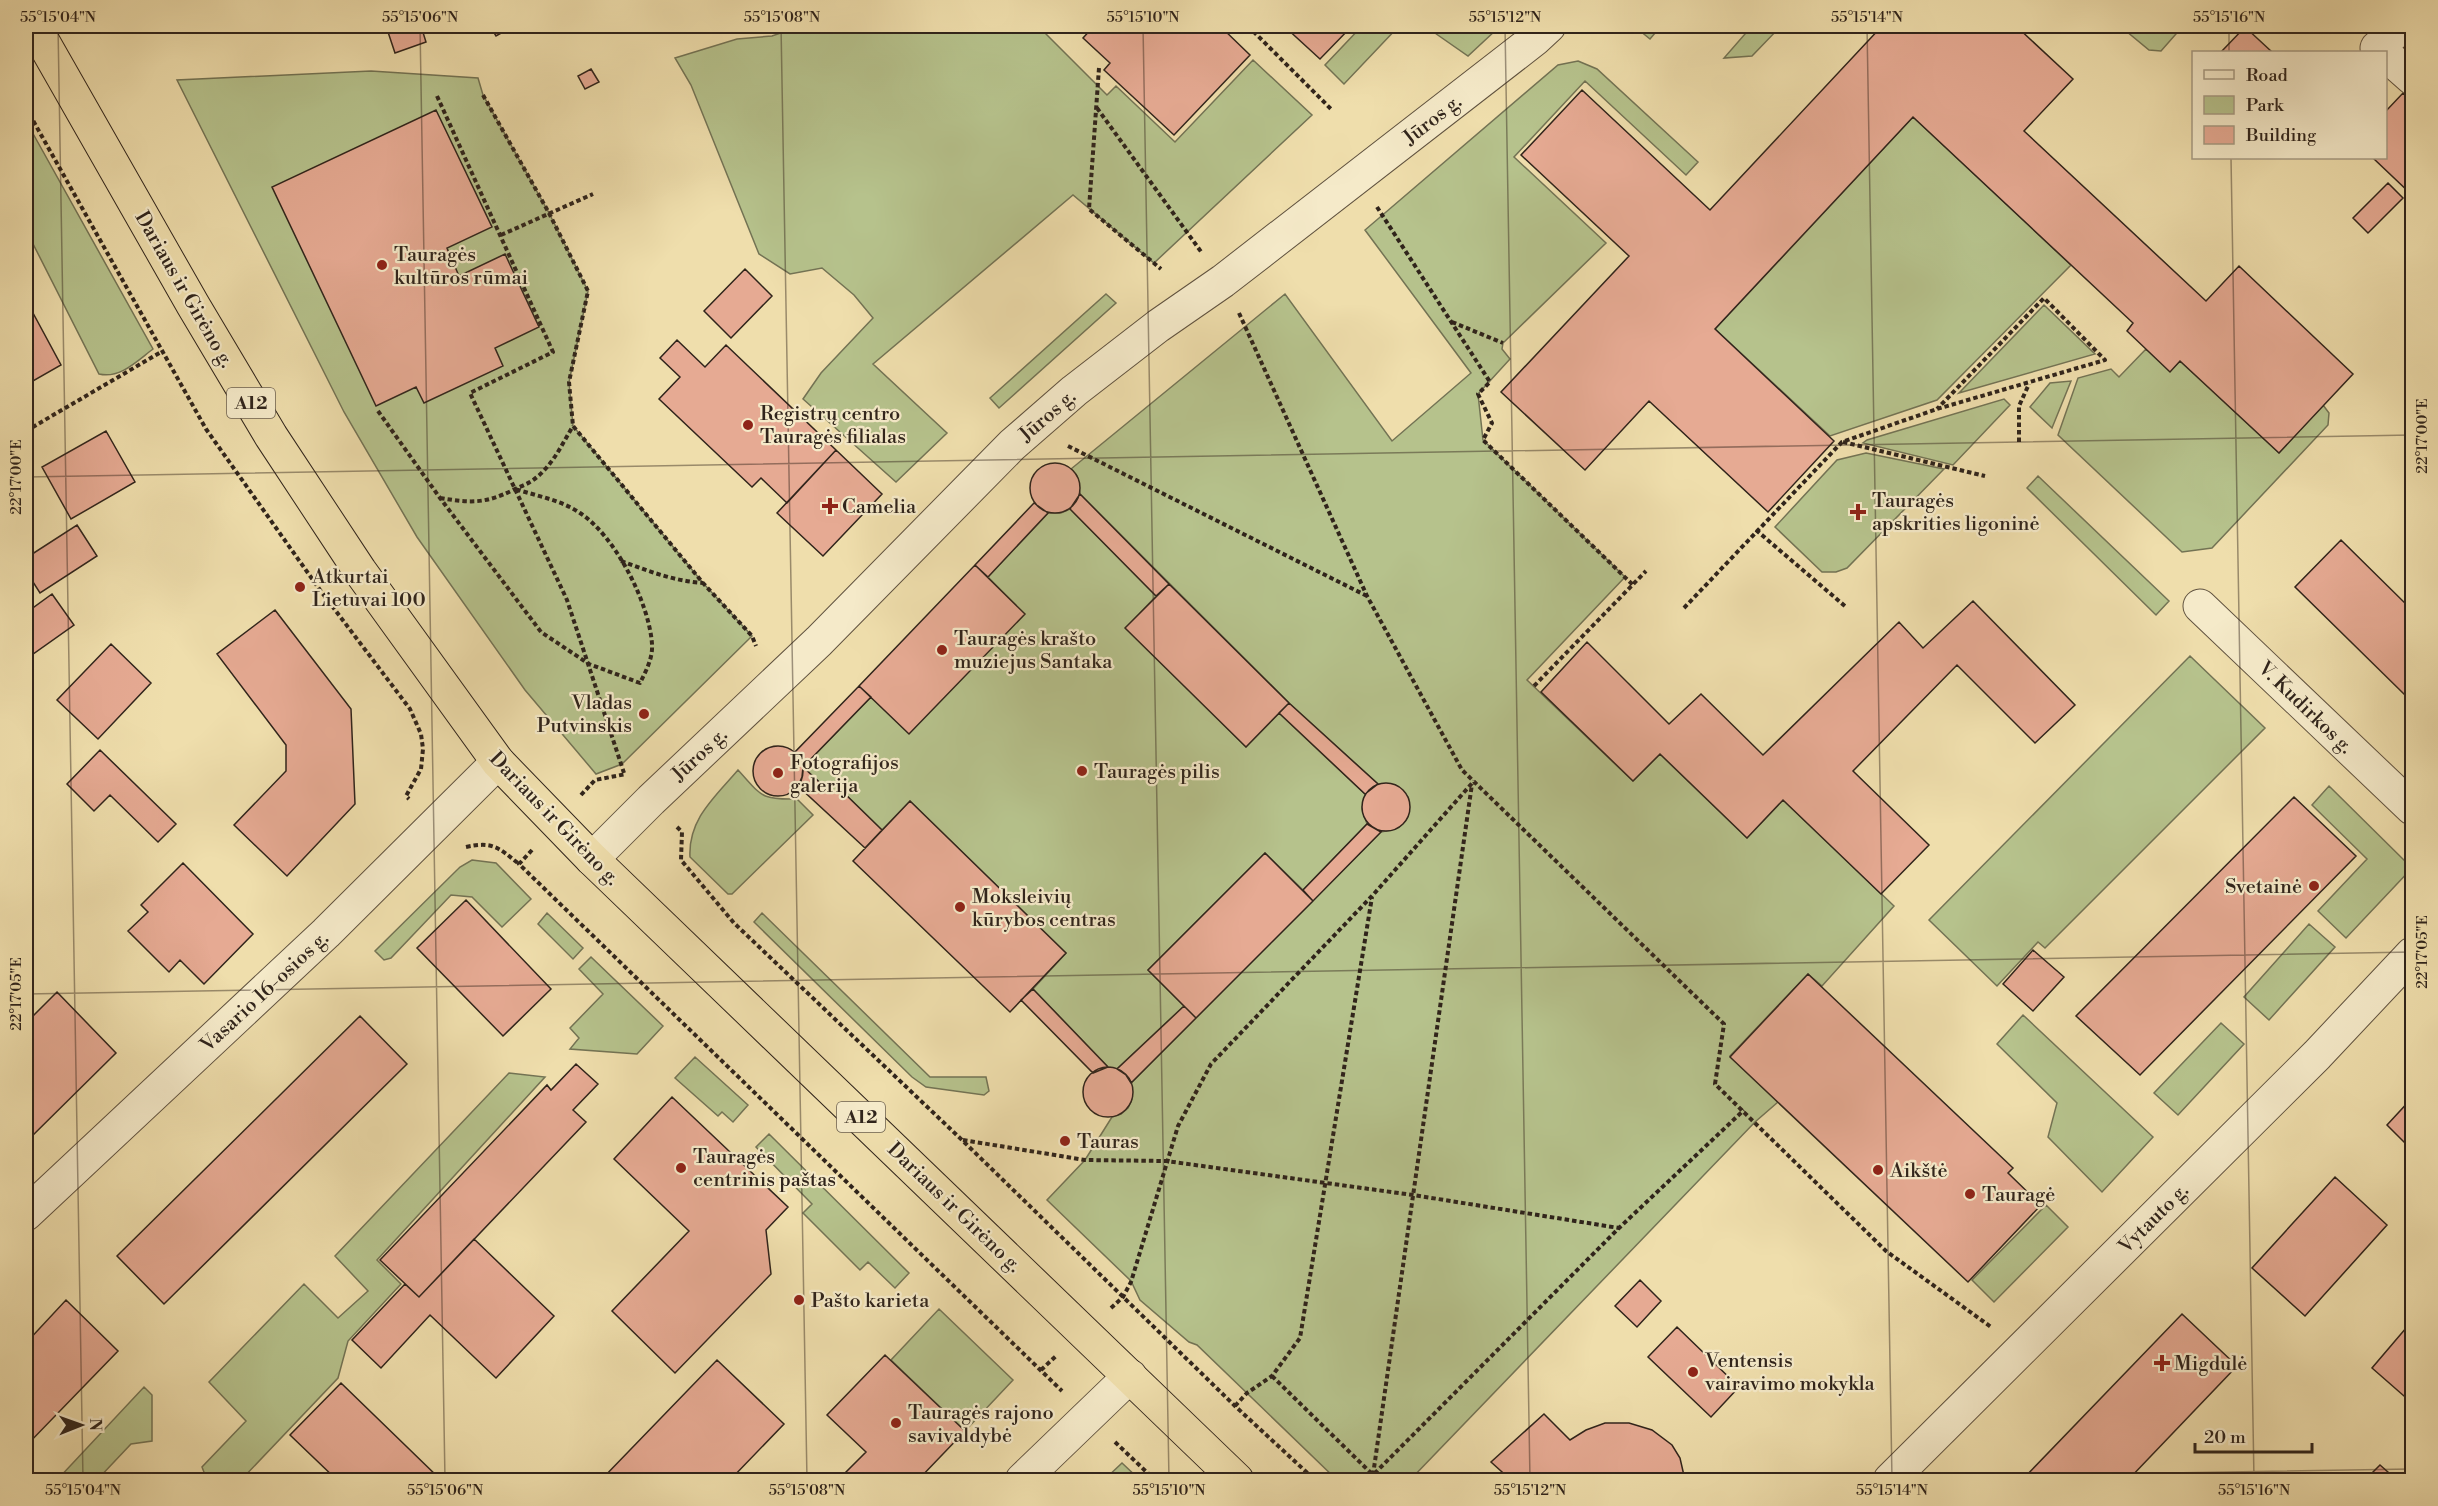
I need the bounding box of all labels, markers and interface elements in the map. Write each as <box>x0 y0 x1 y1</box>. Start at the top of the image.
text: 55°15'04"N <box>20 8 96 27</box>
text: 55°15'06"N <box>382 8 458 27</box>
text: 55°15'08"N <box>744 8 820 27</box>
text: 55°15'10"N <box>1106 8 1180 27</box>
text: 55°15'12"N <box>1469 8 1541 27</box>
text: 55°15'14"N <box>1831 8 1903 27</box>
text: 55°15'16"N <box>2193 8 2265 27</box>
legend <box>2192 51 2387 159</box>
text: Road <box>2246 64 2289 87</box>
street label: Jūros g. <box>1398 90 1467 151</box>
text: Park <box>2246 94 2285 117</box>
text: Building <box>2245 124 2317 147</box>
street label: Dariaus ir Girėno g. <box>129 207 239 373</box>
place label: Tauragės kultūros rūmai <box>394 243 529 291</box>
marker: Tauragės kultūros rūmai <box>375 258 389 272</box>
street label: Jūros g. <box>1014 385 1082 448</box>
road number: A12 <box>227 388 275 418</box>
text: 22°17'00"E <box>2413 398 2432 474</box>
place label: Registrų centro Tauragės filialas <box>760 402 906 450</box>
marker: Registrų centro Tauragės filialas <box>741 418 755 432</box>
text: 22°17'00"E <box>7 439 26 515</box>
place label: Tauragės apskrities ligoninė <box>1872 489 2040 537</box>
place label: Camelia <box>842 495 917 520</box>
marker: Camelia <box>823 499 837 513</box>
marker: Tauragės apskrities ligoninė <box>1849 503 1867 521</box>
place label: Atkurtai Lietuvai 100 <box>311 565 426 613</box>
marker: Atkurtai Lietuvai 100 <box>293 580 307 594</box>
place label: Tauragės krašto muziejus Santaka <box>954 627 1113 675</box>
marker: Tauragės krašto muziejus Santaka <box>935 643 949 657</box>
street label: V. Kudirkos g. <box>2251 656 2358 760</box>
place label: Vladas Putvinskis <box>537 691 632 739</box>
marker: Vladas Putvinskis <box>637 707 651 721</box>
street label: Jūros g. <box>666 723 733 788</box>
street label: Dariaus ir Girėno g. <box>483 747 624 891</box>
place label: Fotografijos galerija <box>790 751 899 799</box>
place label: Tauragės pilis <box>1094 760 1220 785</box>
marker: Tauragės pilis <box>1075 764 1089 778</box>
marker: Fotografijos galerija <box>771 766 785 780</box>
place label: Svetainė <box>2225 875 2302 900</box>
marker: Svetainė <box>2307 879 2321 893</box>
place label: Moksleivių kūrybos centras <box>972 885 1116 933</box>
marker: Moksleivių kūrybos centras <box>953 900 967 914</box>
text: 22°17'05"E <box>2413 915 2432 989</box>
street label: Vasario 16-osios g. <box>195 926 334 1058</box>
text: 22°17'05"E <box>7 957 26 1031</box>
road number: A12 <box>837 1102 885 1132</box>
place label: Tauras <box>1077 1130 1139 1155</box>
marker: Tauras <box>1058 1134 1072 1148</box>
street label: Dariaus ir Girėno g. <box>882 1138 1026 1279</box>
place label: Tauragės centrinis paštas <box>693 1145 836 1193</box>
place label: Aikštė <box>1889 1159 1948 1184</box>
marker: Tauragės centrinis paštas <box>674 1161 688 1175</box>
marker: Aikštė <box>1871 1163 1885 1177</box>
street label: Vytauto g. <box>2113 1179 2194 1260</box>
place label: Tauragė <box>1982 1183 2055 1208</box>
marker: Tauragė <box>1963 1187 1977 1201</box>
place label: Pašto karieta <box>811 1289 930 1314</box>
marker: Pašto karieta <box>792 1293 806 1307</box>
place label: Ventensis vairavimo mokykla <box>1704 1349 1876 1397</box>
place label: Migdulė <box>2174 1352 2247 1377</box>
marker: Migdulė <box>2155 1356 2169 1370</box>
marker: Ventensis vairavimo mokykla <box>1686 1365 1700 1379</box>
north arrow <box>51 1395 111 1455</box>
place label: Tauragės rajono savivaldybė <box>908 1401 1054 1449</box>
marker: Tauragės rajono savivaldybė <box>889 1416 903 1430</box>
scale bar <box>2195 1416 2312 1454</box>
text: N <box>85 1418 105 1432</box>
text: 20 m <box>2204 1426 2246 1449</box>
text: 55°15'04"N <box>45 1481 121 1500</box>
text: 55°15'06"N <box>407 1481 483 1500</box>
text: 55°15'08"N <box>769 1481 845 1500</box>
text: 55°15'10"N <box>1132 1481 1206 1500</box>
text: 55°15'12"N <box>1494 1481 1566 1500</box>
text: 55°15'14"N <box>1856 1481 1928 1500</box>
text: 55°15'16"N <box>2218 1481 2290 1500</box>

